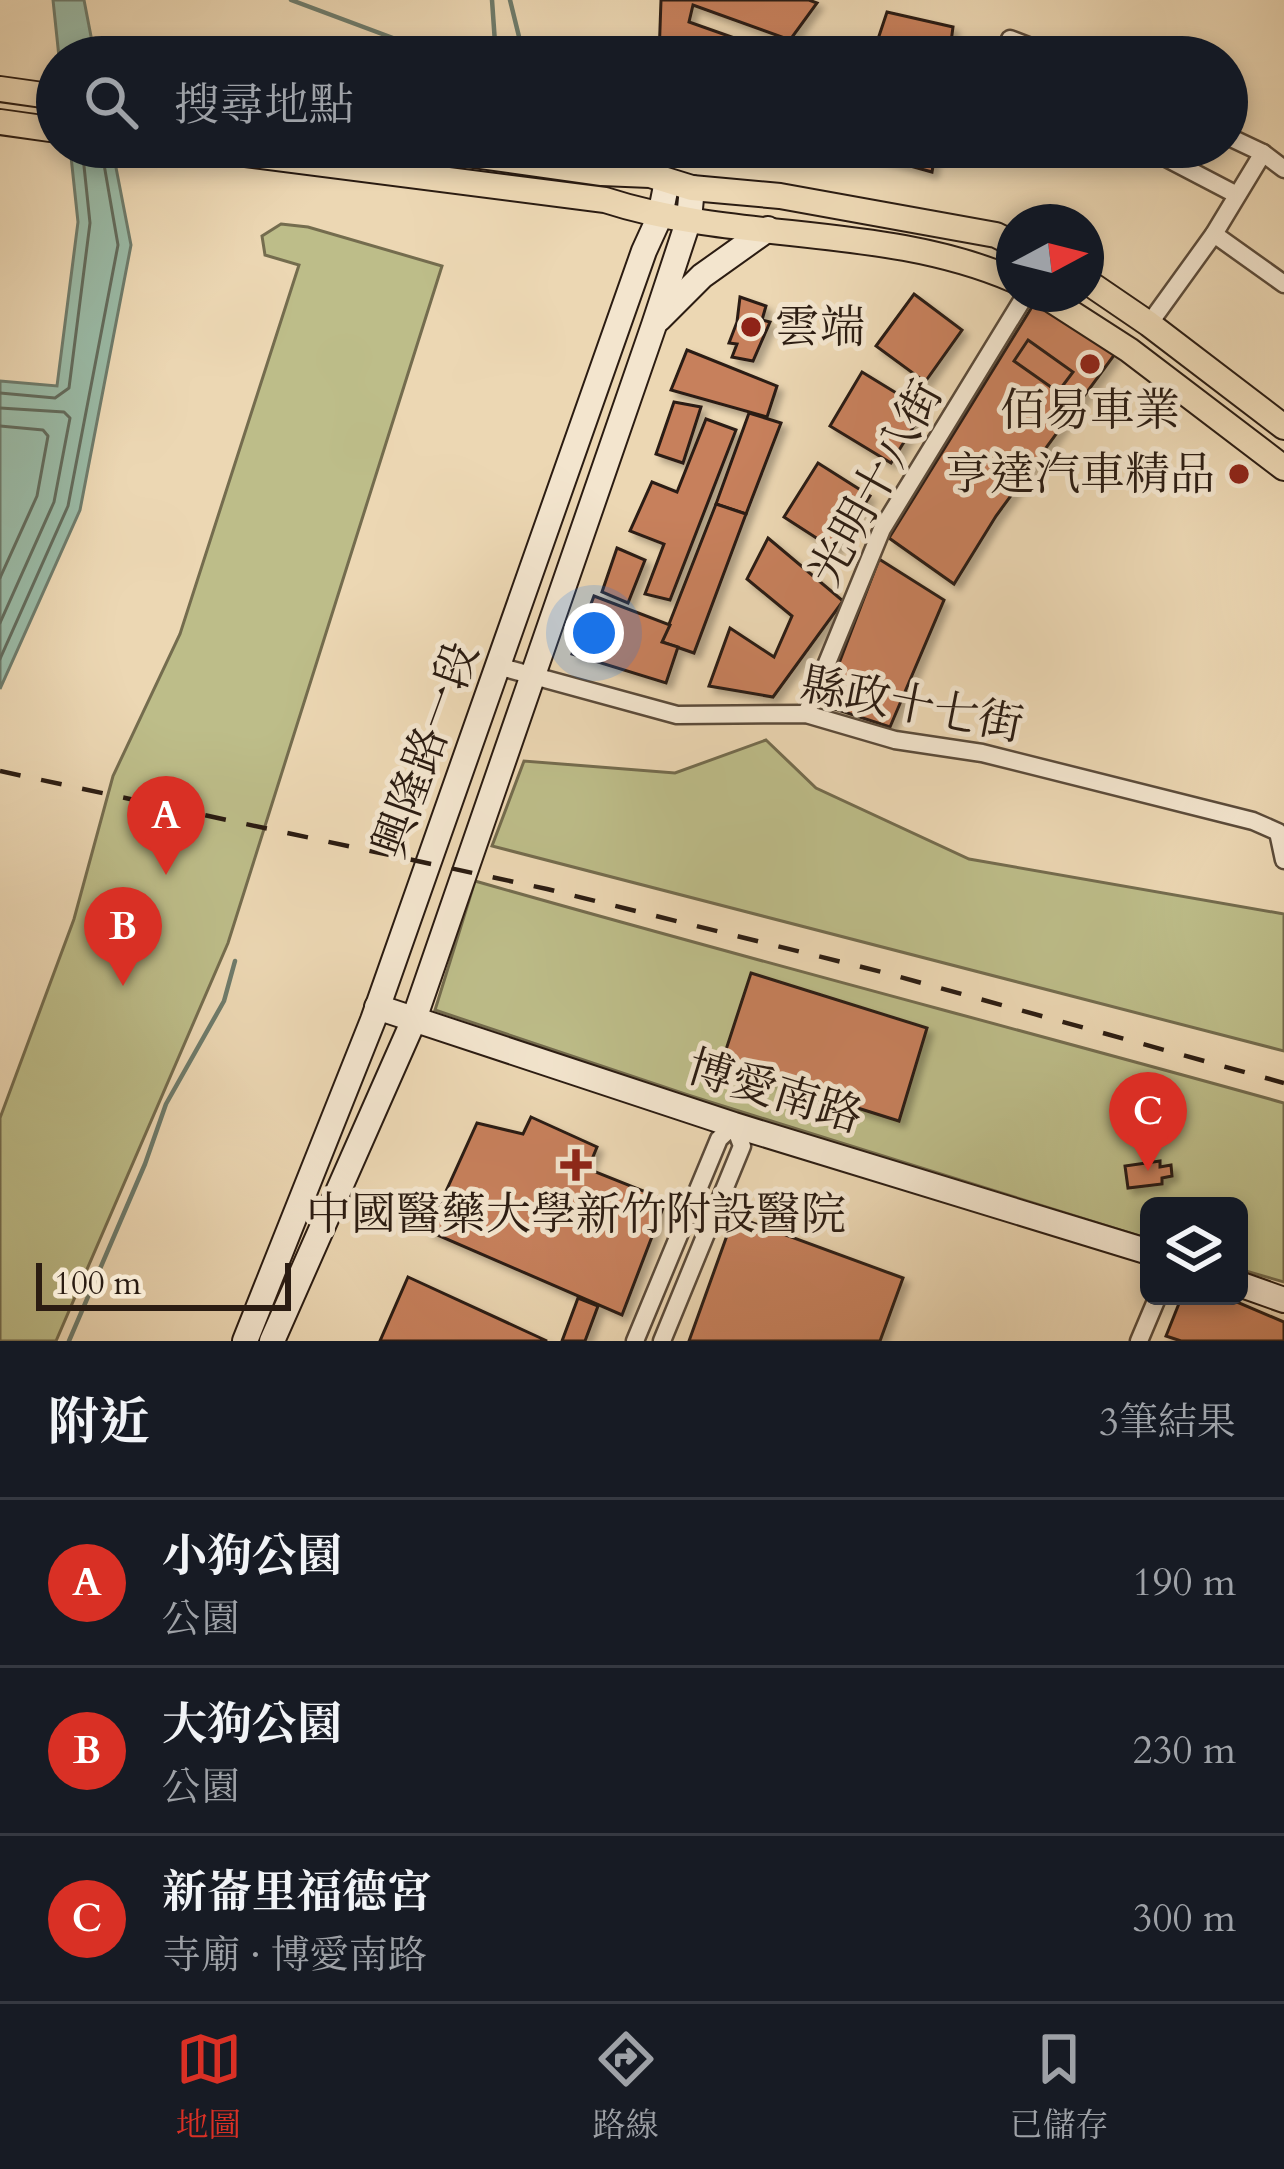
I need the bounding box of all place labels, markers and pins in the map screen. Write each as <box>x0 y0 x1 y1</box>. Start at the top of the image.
place label: 雲端 <box>775 297 865 358</box>
marker: 雲端 <box>738 314 764 340</box>
marker: 佰易車業 <box>1077 351 1103 377</box>
place label: 佰易車業 <box>1000 380 1180 441</box>
place label: 亨達汽車精品 <box>945 444 1215 505</box>
marker: 亨達汽車精品 <box>1226 461 1252 487</box>
pin: A <box>127 776 205 875</box>
pin: B <box>84 887 162 986</box>
pin: C <box>1109 1072 1187 1171</box>
marker: 中國醫藥大學新竹附設醫院 <box>560 1149 592 1181</box>
place label: 中國醫藥大學新竹附設醫院 <box>306 1184 846 1245</box>

